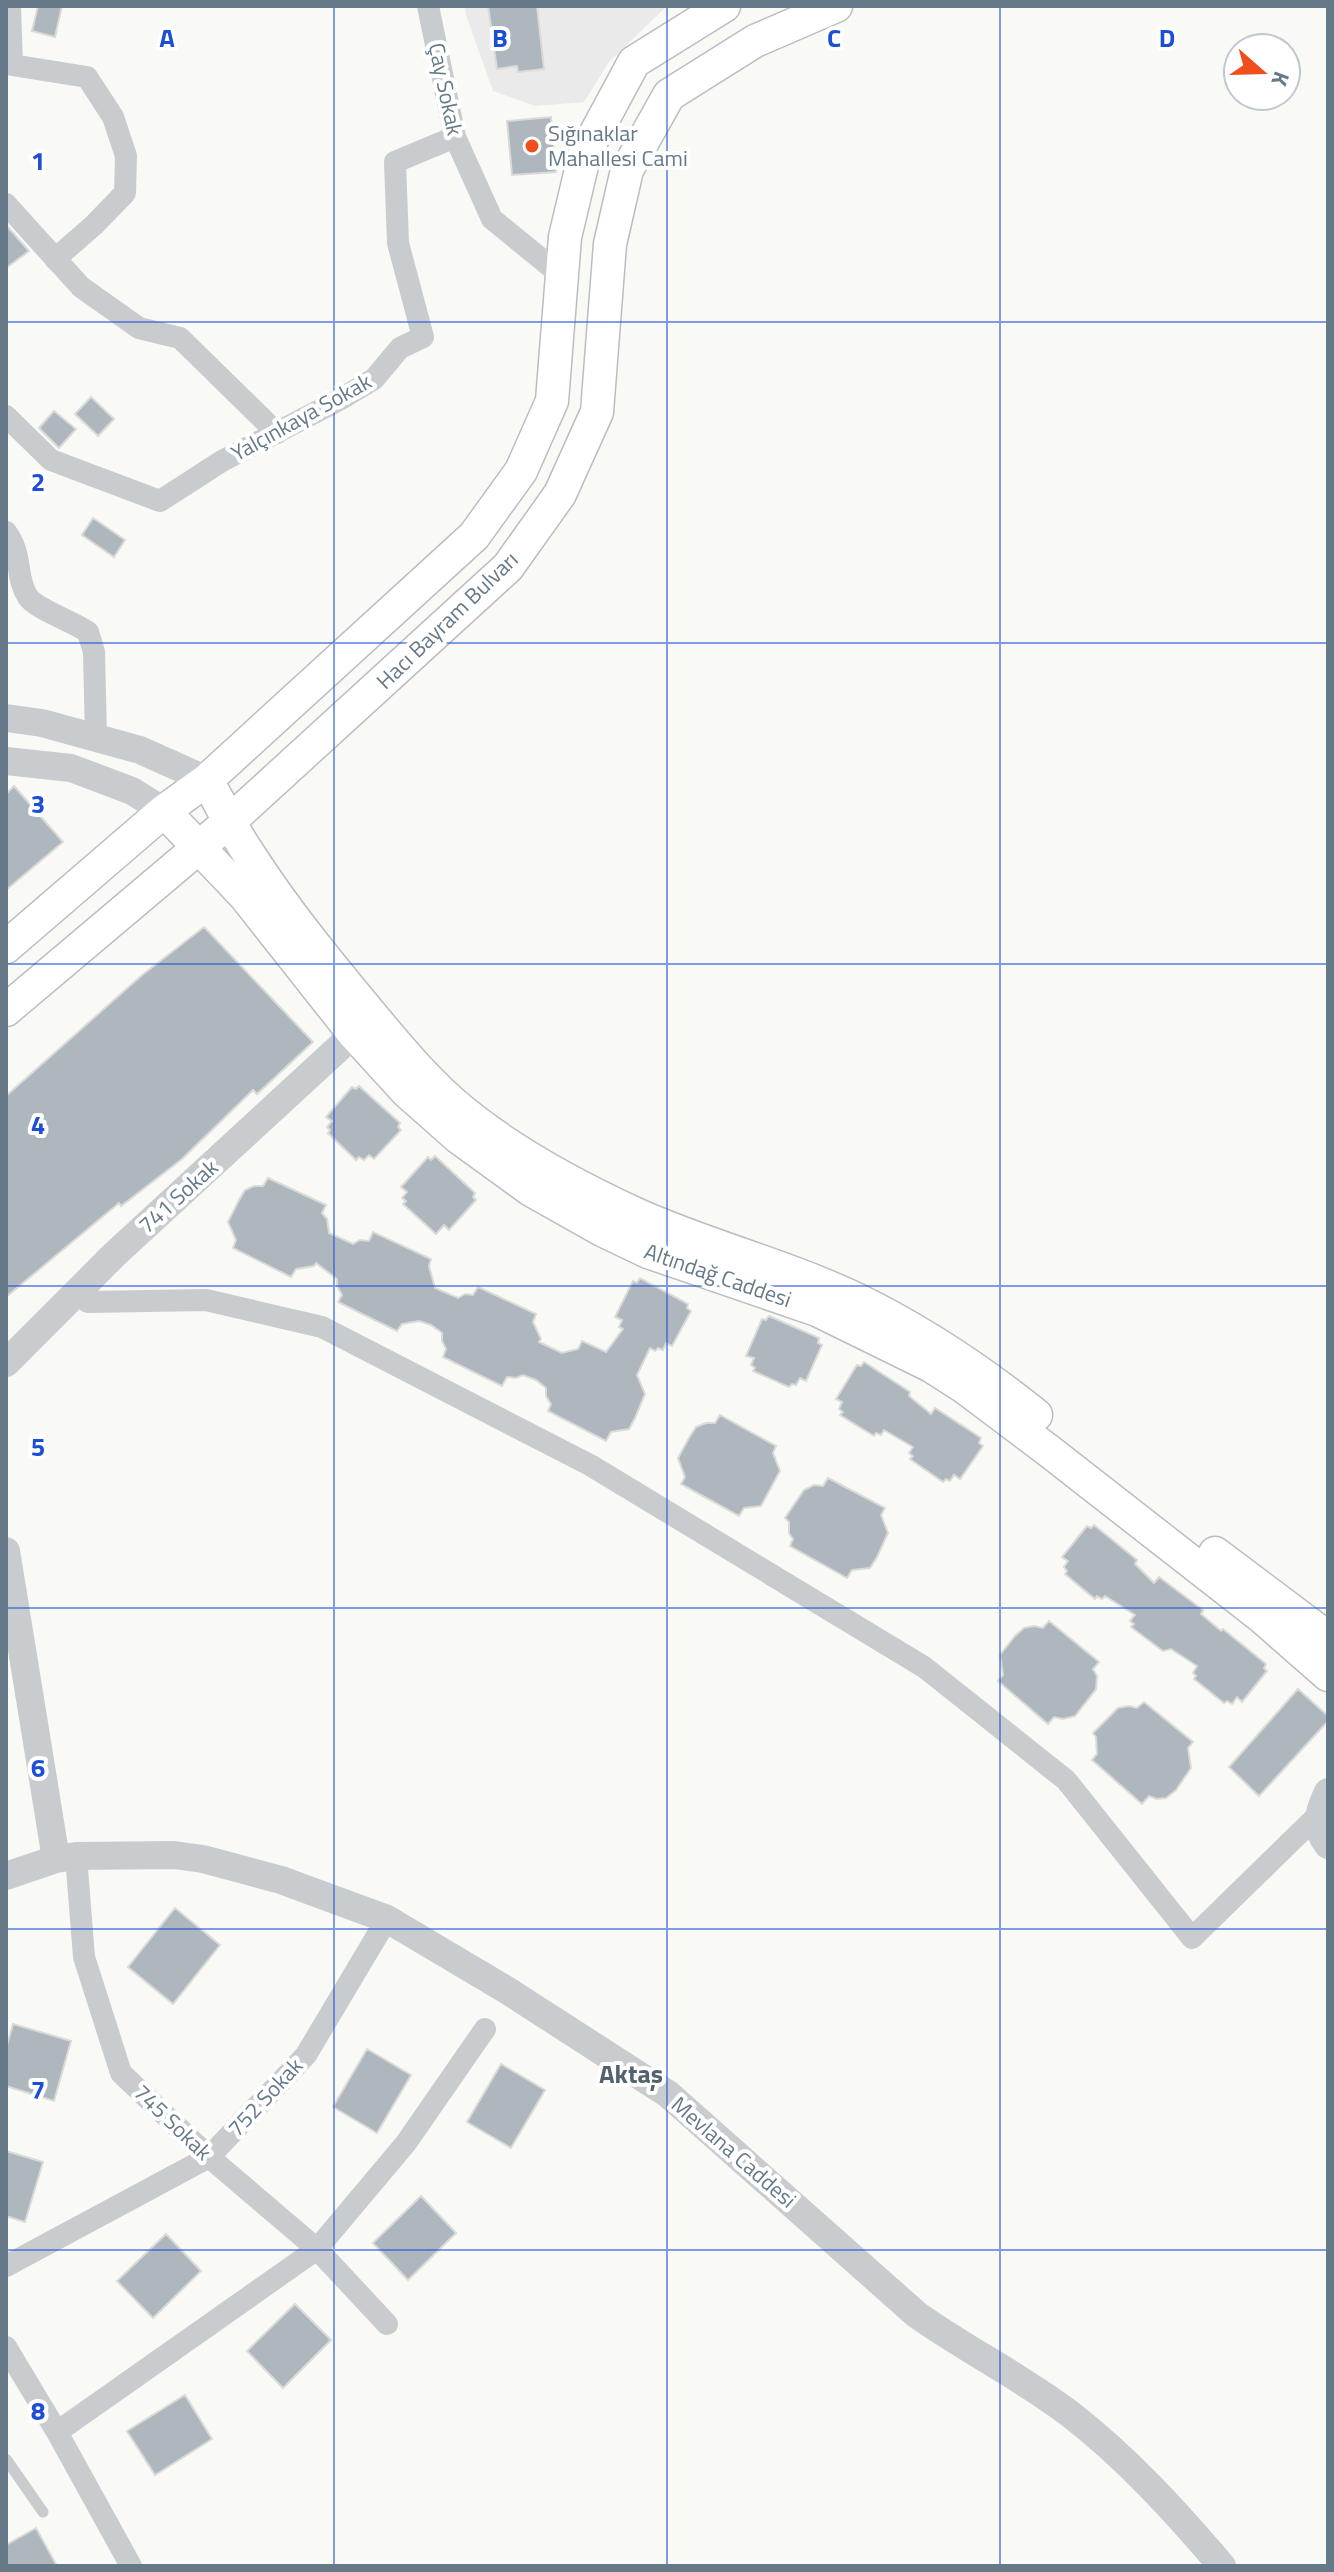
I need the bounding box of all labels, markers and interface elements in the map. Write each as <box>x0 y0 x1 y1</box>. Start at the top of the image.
text: A <box>159 18 175 57</box>
text: B <box>492 18 508 57</box>
text: C <box>827 18 841 57</box>
text: D <box>1159 18 1175 57</box>
north arrow <box>1222 32 1302 112</box>
street label: Çay Sokak <box>420 40 472 139</box>
text: K <box>1263 67 1299 91</box>
place label: Sığınaklar Mahallesi Cami <box>548 116 688 175</box>
marker: Sığınaklar Mahallesi Cami <box>523 137 541 155</box>
text: 1 <box>31 141 45 180</box>
street label: Yalçınkaya Sokak <box>225 364 378 470</box>
text: 2 <box>31 462 45 501</box>
street label: Hacı Bayram Bulvarı <box>368 543 526 697</box>
text: 3 <box>31 784 45 823</box>
text: 4 <box>31 1105 45 1144</box>
street label: 741 Sokak <box>130 1150 226 1241</box>
street label: Altındağ Caddesi <box>640 1234 796 1316</box>
text: 5 <box>31 1427 45 1466</box>
text: 6 <box>31 1748 45 1787</box>
street label: 752 Sokak <box>219 2049 311 2144</box>
district label: Aktaş <box>599 2054 663 2093</box>
text: 7 <box>31 2070 45 2109</box>
street label: 745 Sokak <box>126 2076 220 2168</box>
street label: Mevlana Caddesi <box>664 2088 804 2216</box>
text: 8 <box>31 2391 45 2430</box>

